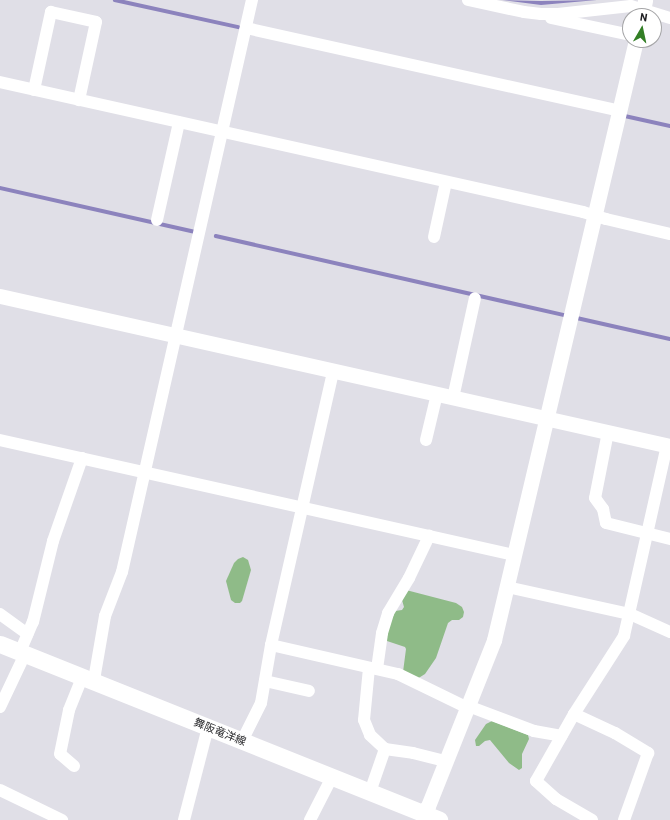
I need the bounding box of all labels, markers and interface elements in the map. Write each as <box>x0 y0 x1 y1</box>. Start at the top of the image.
north arrow <box>622 8 662 48</box>
text: N <box>639 10 648 24</box>
street label: 舞阪竜洋線 <box>192 716 248 748</box>

